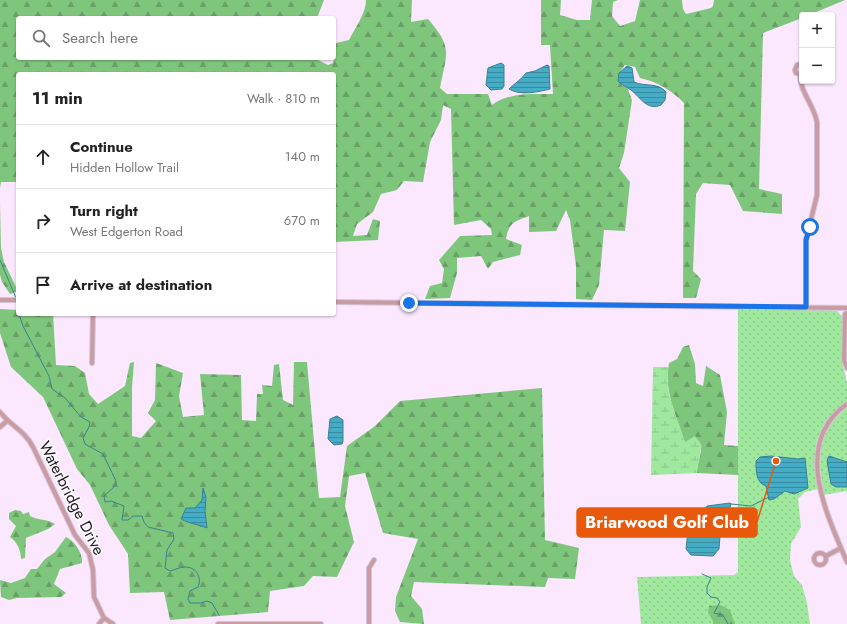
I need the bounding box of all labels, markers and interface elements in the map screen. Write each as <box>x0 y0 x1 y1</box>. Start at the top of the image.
map controls <box>799 12 835 84</box>
button: + <box>799 12 835 48</box>
search box <box>16 16 336 60</box>
icon: search <box>30 27 52 49</box>
text: Search here <box>62 27 138 49</box>
button: − <box>799 48 835 84</box>
text: 11 min <box>32 86 83 110</box>
text: Walk · 810 m <box>247 89 320 108</box>
text: Continue <box>70 136 133 158</box>
icon: ahead <box>32 146 54 168</box>
text: 140 m <box>285 147 320 166</box>
text: Hidden Hollow Trail <box>70 158 179 177</box>
text: Turn right <box>70 200 138 222</box>
icon: right <box>32 210 54 232</box>
text: 670 m <box>284 211 320 230</box>
route start <box>801 218 819 236</box>
text: West Edgerton Road <box>70 222 183 241</box>
icon: arrive <box>32 274 54 296</box>
text: Arrive at destination <box>70 274 212 296</box>
route end <box>400 294 418 312</box>
street label: Waterbridge Drive <box>33 437 111 559</box>
callout: Briarwood Golf Club <box>577 508 757 537</box>
text: Briarwood Golf Club <box>585 510 749 534</box>

